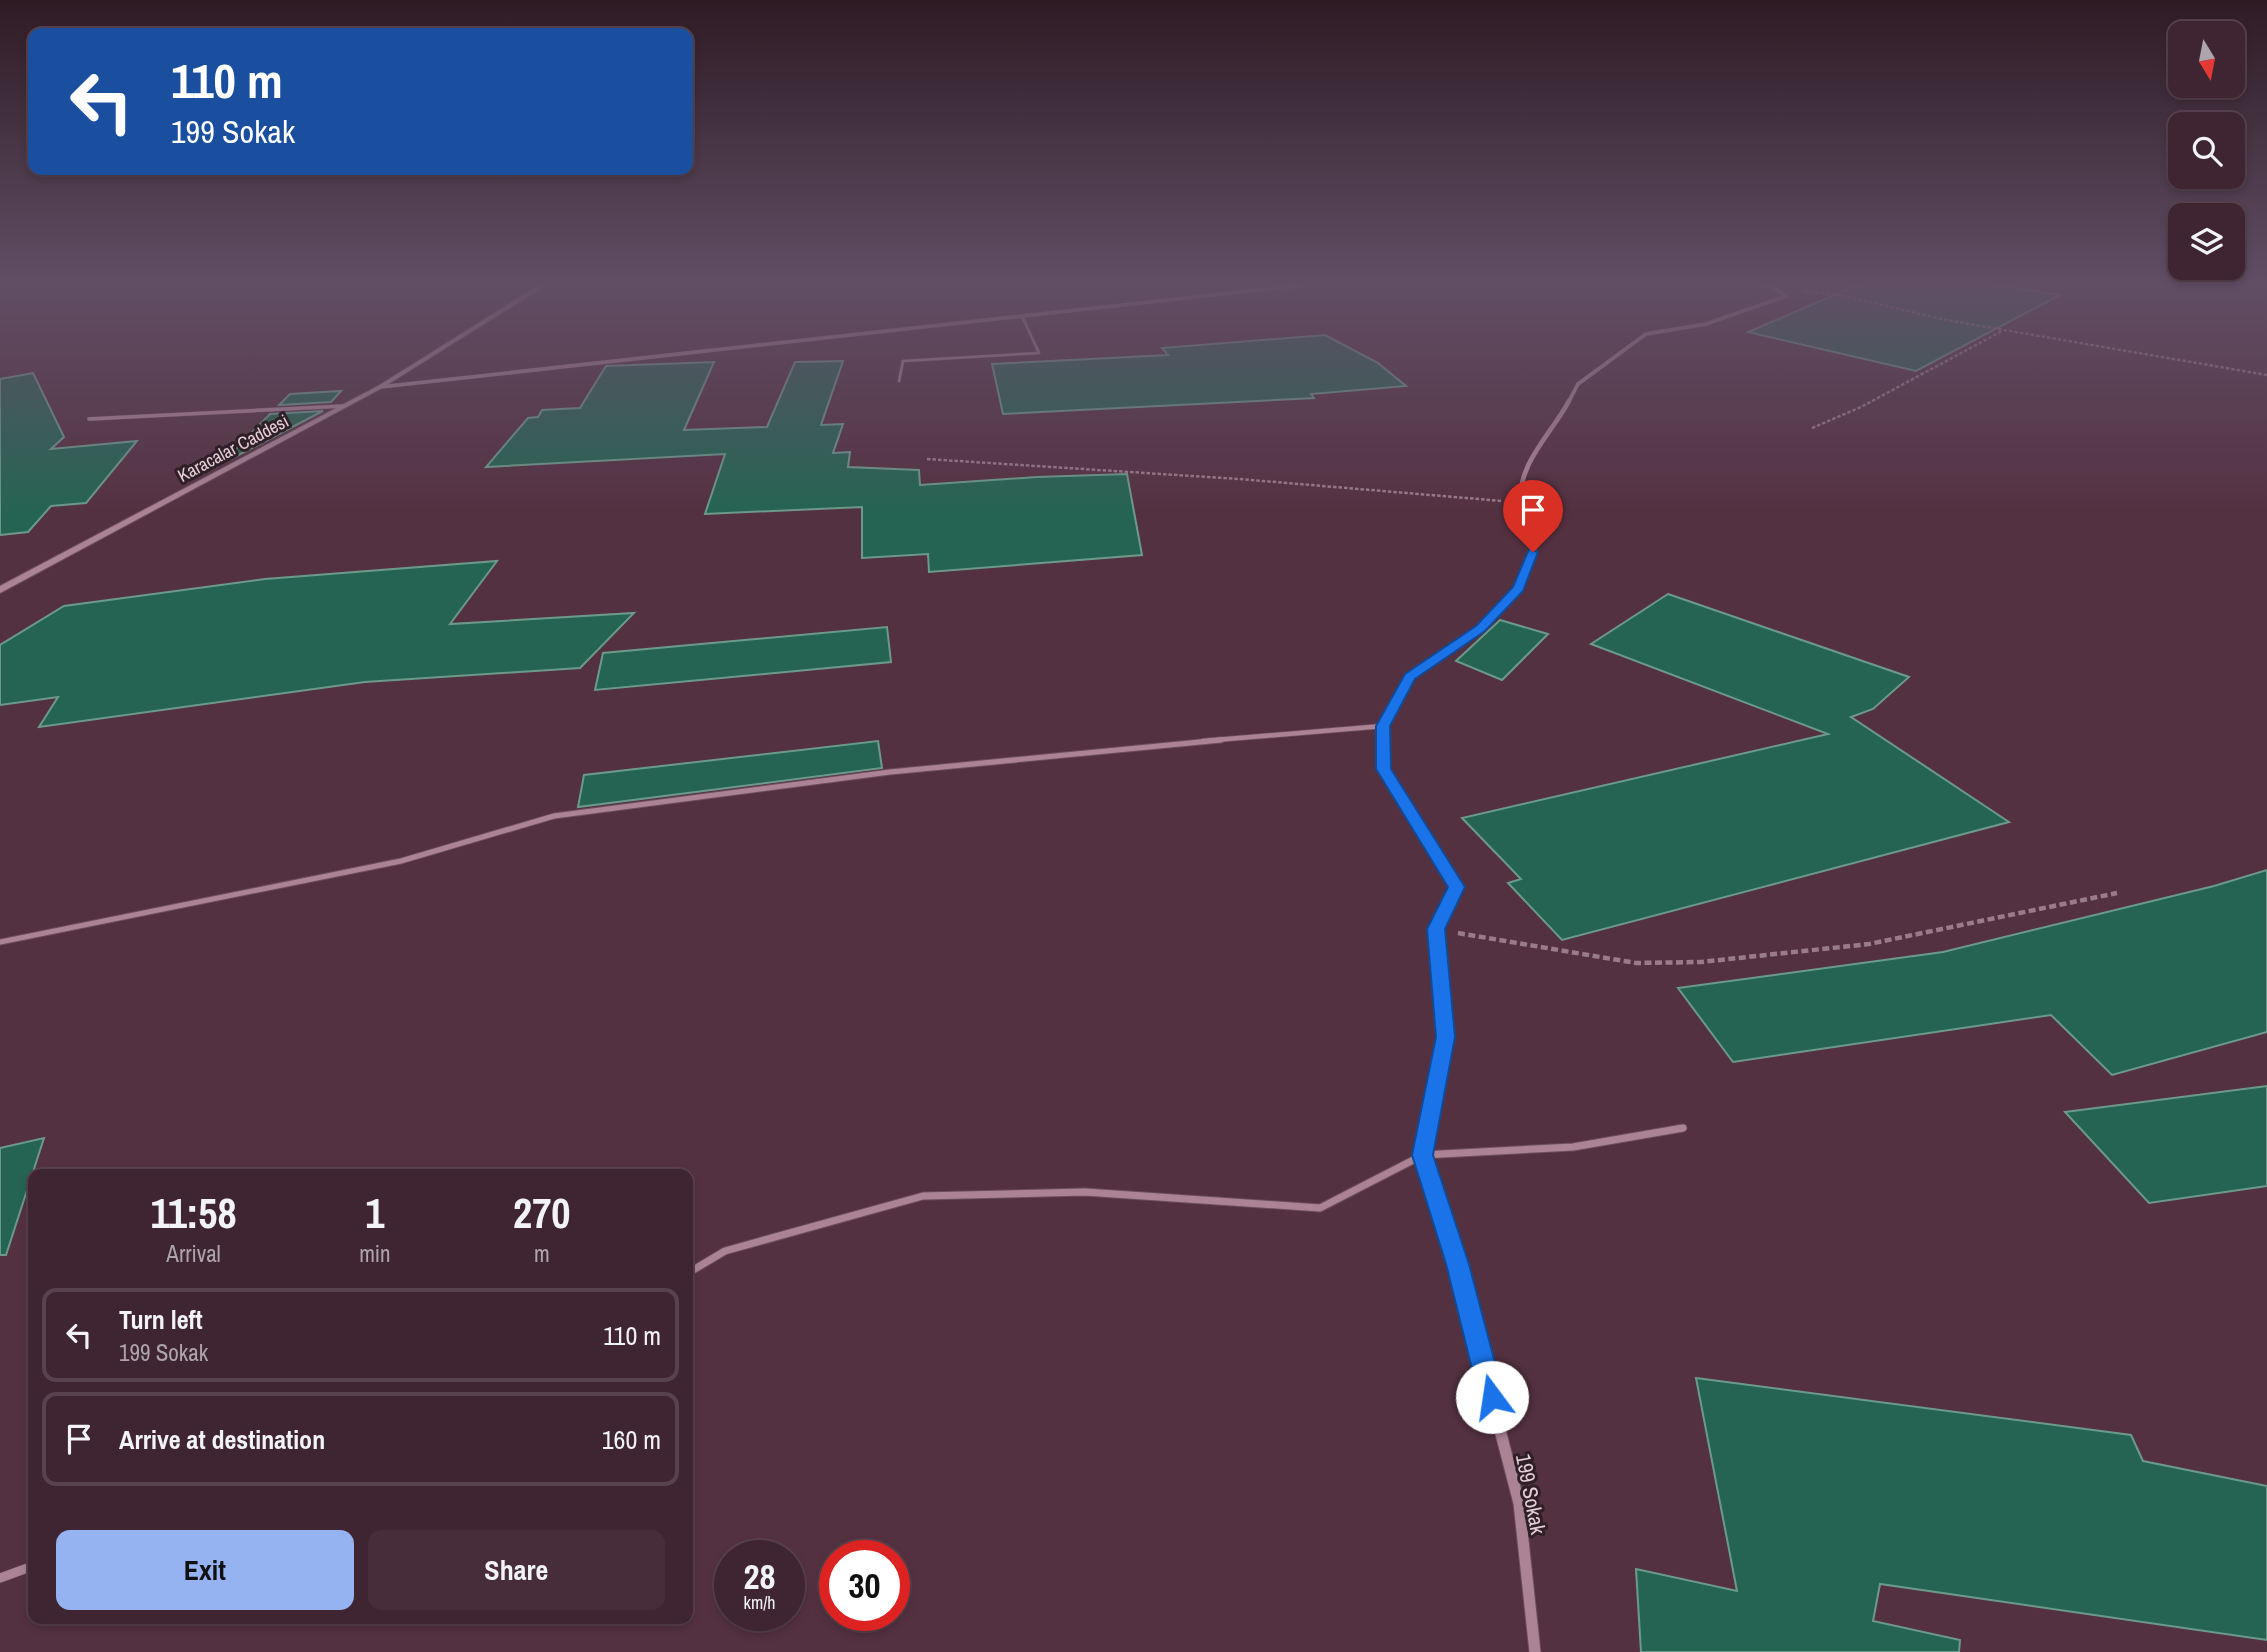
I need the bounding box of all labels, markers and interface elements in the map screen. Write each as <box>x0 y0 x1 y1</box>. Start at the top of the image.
north arrow <box>2168 21 2245 98</box>
map controls <box>2168 21 2245 280</box>
text: 110 m <box>171 47 283 113</box>
icon: left <box>56 56 147 147</box>
text: 199 Sokak <box>171 110 295 153</box>
button: search <box>2168 112 2245 189</box>
button: layers <box>2168 203 2245 280</box>
street label: Karacalar Caddesi <box>173 408 293 488</box>
pin <box>1503 480 1563 552</box>
icon: arrive <box>1514 491 1552 529</box>
text: 11:58 <box>150 1185 237 1241</box>
text: 1 <box>365 1185 384 1241</box>
text: 270 <box>513 1185 571 1241</box>
text: Arrival <box>166 1238 221 1269</box>
text: min <box>359 1238 391 1269</box>
text: m <box>534 1238 550 1269</box>
text: Turn left <box>119 1302 203 1337</box>
icon: left <box>60 1316 98 1354</box>
text: 110 m <box>603 1318 661 1353</box>
text: 199 Sokak <box>119 1337 208 1368</box>
position arrow <box>1455 1360 1529 1434</box>
icon: arrive <box>60 1420 98 1458</box>
text: Arrive at destination <box>119 1422 325 1457</box>
text: 160 m <box>602 1422 661 1457</box>
street label: 199 Sokak <box>1509 1451 1553 1537</box>
button: Exit <box>56 1530 354 1610</box>
button: Share <box>368 1530 665 1610</box>
speed limit sign: 30 <box>819 1540 910 1631</box>
text: 28 <box>744 1553 775 1600</box>
text: km/h <box>744 1590 776 1615</box>

